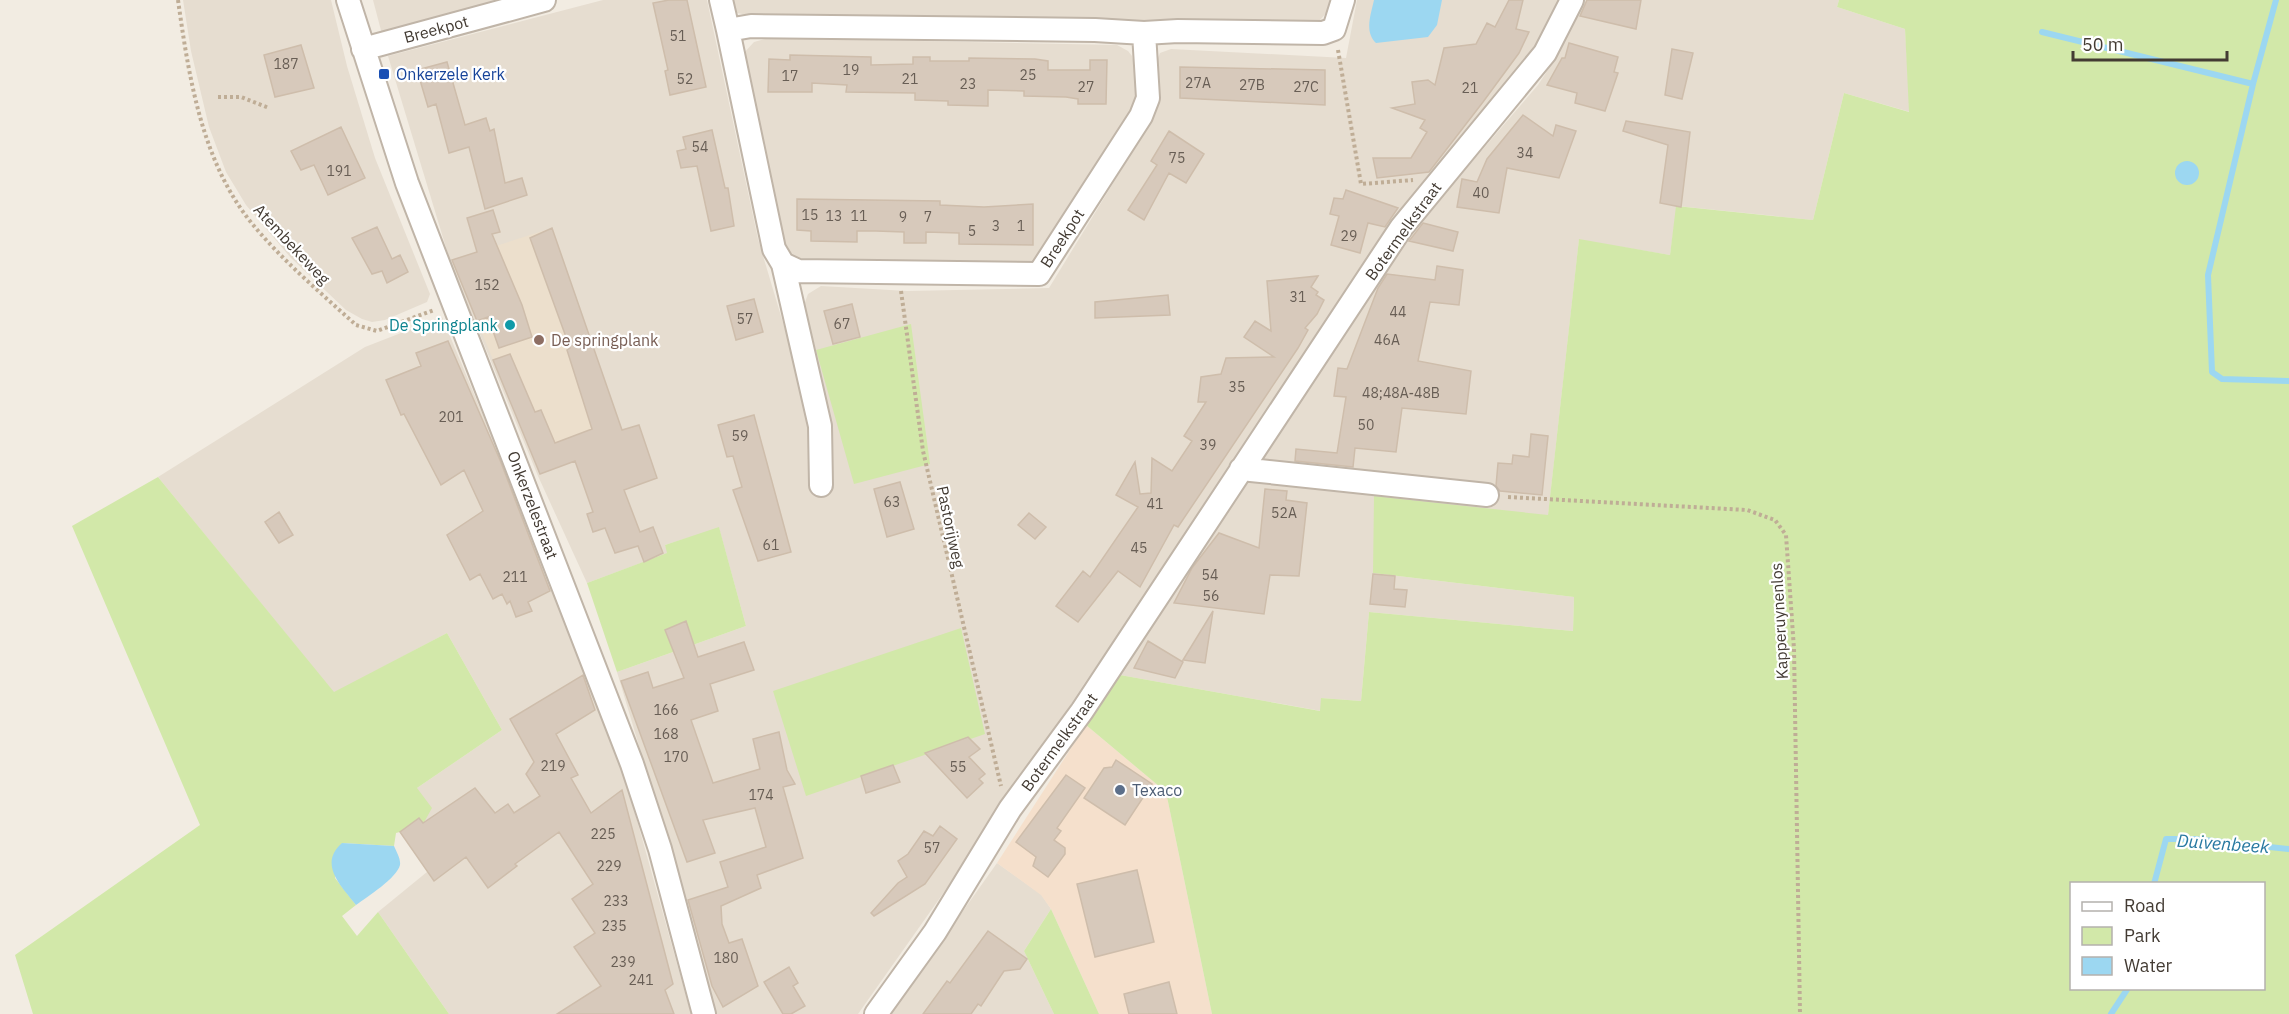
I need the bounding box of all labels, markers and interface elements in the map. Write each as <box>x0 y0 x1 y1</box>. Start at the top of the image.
street label: Breekpot <box>401 11 471 47</box>
scale bar <box>2073 24 2228 62</box>
house number: 51 <box>670 27 686 45</box>
text: 50 m <box>2082 33 2124 56</box>
house number: 187 <box>273 55 299 73</box>
house number: 19 <box>843 61 859 79</box>
place label: Onkerzele Kerk <box>396 64 506 84</box>
house number: 25 <box>1020 66 1036 84</box>
marker: Onkerzele Kerk <box>377 67 391 81</box>
house number: 17 <box>782 67 798 85</box>
house number: 52 <box>677 70 693 88</box>
house number: 21 <box>902 70 918 88</box>
house number: 27A <box>1185 74 1211 92</box>
house number: 23 <box>960 75 976 93</box>
house number: 27B <box>1239 76 1265 94</box>
house number: 27 <box>1078 78 1094 96</box>
house number: 27C <box>1293 78 1319 96</box>
house number: 21 <box>1462 79 1478 97</box>
house number: 54 <box>692 138 708 156</box>
house number: 34 <box>1517 144 1533 162</box>
house number: 75 <box>1169 149 1185 167</box>
house number: 191 <box>326 162 352 180</box>
street label: Botermelkstraat <box>1361 178 1445 284</box>
house number: 40 <box>1473 184 1489 202</box>
street label: Atembekeweg <box>250 200 335 289</box>
street label: Breekpot <box>1036 205 1088 271</box>
house number: 15 <box>802 206 818 224</box>
house number: 13 <box>826 207 842 225</box>
house number: 11 <box>851 207 867 225</box>
house number: 9 <box>899 208 907 226</box>
house number: 7 <box>924 208 932 226</box>
house number: 3 <box>992 217 1000 235</box>
house number: 1 <box>1017 217 1025 235</box>
house number: 5 <box>968 222 976 240</box>
house number: 29 <box>1341 227 1357 245</box>
house number: 152 <box>474 276 500 294</box>
house number: 31 <box>1290 288 1306 306</box>
house number: 44 <box>1390 303 1406 321</box>
house number: 57 <box>737 310 753 328</box>
place label: De Springplank <box>389 315 499 335</box>
house number: 67 <box>834 315 850 333</box>
marker: De Springplank <box>503 318 517 332</box>
place label: De springplank <box>551 330 659 350</box>
house number: 46A <box>1374 331 1400 349</box>
marker: De springplank <box>532 333 546 347</box>
house number: 35 <box>1229 378 1245 396</box>
house number: 48;48A-48B <box>1362 384 1440 402</box>
house number: 201 <box>438 408 464 426</box>
house number: 50 <box>1358 416 1374 434</box>
house number: 59 <box>732 427 748 445</box>
house number: 39 <box>1200 436 1216 454</box>
street label: Onkerzelestraat <box>503 448 563 562</box>
street label: Pastorijweg <box>933 484 970 570</box>
house number: 63 <box>884 493 900 511</box>
house number: 41 <box>1147 495 1163 513</box>
house number: 52A <box>1271 504 1297 522</box>
house number: 61 <box>763 536 779 554</box>
house number: 45 <box>1131 539 1147 557</box>
street label: Kapperuynenlos <box>1766 562 1792 680</box>
house number: 54 <box>1202 566 1218 584</box>
house number: 211 <box>502 568 528 586</box>
house number: 56 <box>1203 587 1219 605</box>
street label: Botermelkstraat <box>1017 689 1101 795</box>
house number: 166 <box>653 701 679 719</box>
house number: 168 <box>653 725 679 743</box>
house number: 170 <box>663 748 689 766</box>
house number: 219 <box>540 757 566 775</box>
house number: 55 <box>950 758 966 776</box>
place label: Texaco <box>1132 780 1182 800</box>
marker: Texaco <box>1113 783 1127 797</box>
house number: 174 <box>748 786 774 804</box>
house number: 225 <box>590 825 616 843</box>
water label: Duivenbeek <box>2176 829 2271 858</box>
house number: 57 <box>924 839 940 857</box>
house number: 229 <box>596 857 622 875</box>
legend <box>2070 882 2265 990</box>
house number: 233 <box>603 892 629 910</box>
text: Road <box>2124 894 2165 917</box>
house number: 235 <box>601 917 627 935</box>
text: Park <box>2124 924 2161 947</box>
house number: 180 <box>713 949 739 967</box>
house number: 239 <box>610 953 636 971</box>
text: Water <box>2124 954 2173 977</box>
house number: 241 <box>628 971 654 989</box>

